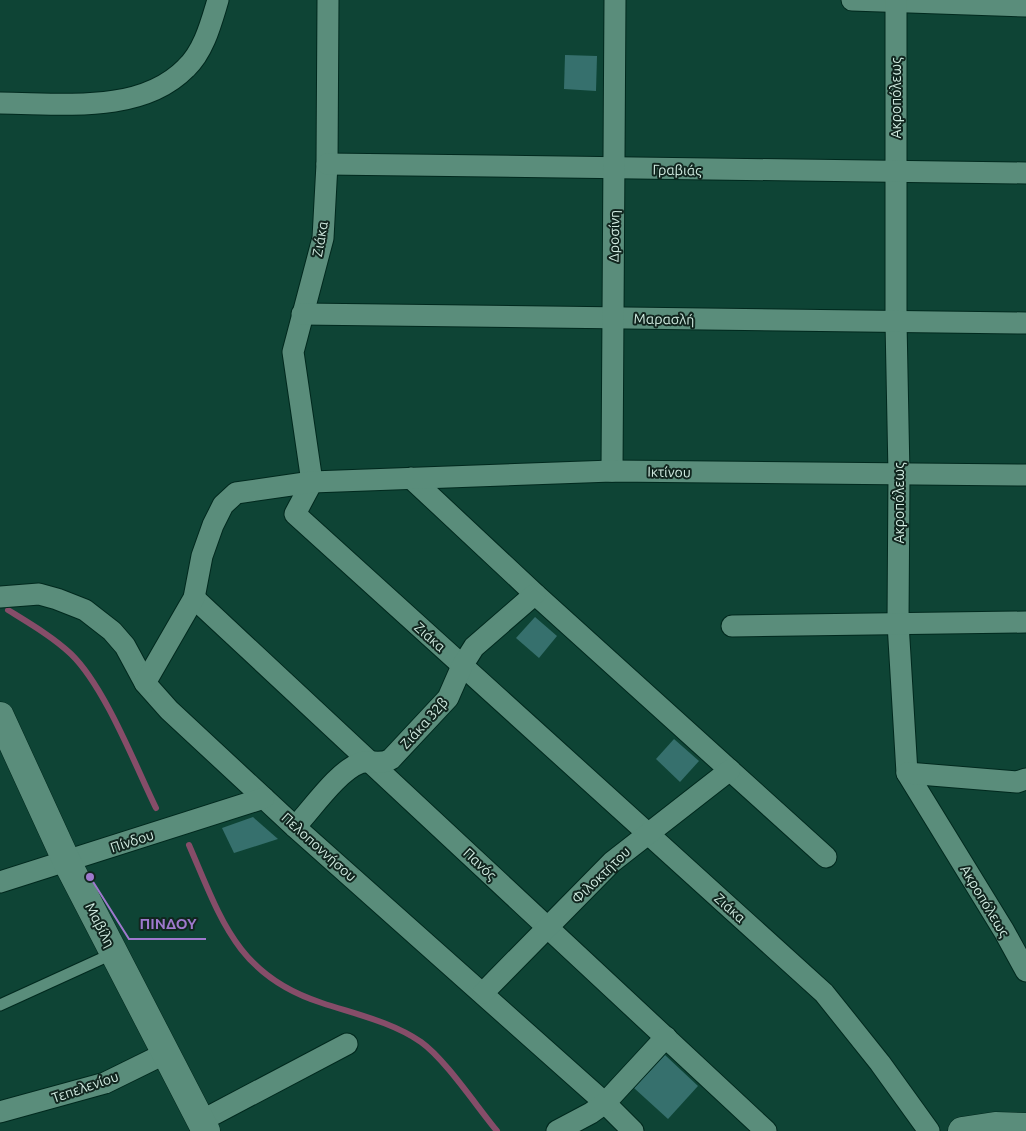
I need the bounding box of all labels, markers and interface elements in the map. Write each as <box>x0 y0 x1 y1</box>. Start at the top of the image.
street label: Ακροπόλεως <box>888 57 904 139</box>
street label: Γραβιάς <box>652 162 702 178</box>
street label: Δροσίνη <box>606 210 622 262</box>
street label: Ζιάκα <box>309 219 331 258</box>
street label: Μαρασλή <box>634 310 694 328</box>
street label: Ακροπόλεως <box>891 462 907 544</box>
street label: Ικτίνου <box>647 464 691 480</box>
street label: Ζιάκα <box>411 619 449 655</box>
street label: Ζιάκα 32β <box>397 694 451 752</box>
street label: Πελοποννήσου <box>278 809 360 885</box>
street label: Πίνδου <box>108 826 156 856</box>
street label: Φιλοκτήτου <box>569 843 633 907</box>
street label: Πανός <box>460 845 500 884</box>
street label: Ακροπόλεως <box>957 862 1013 940</box>
street label: Ζιάκα <box>711 890 749 926</box>
street label: Μαβίλη <box>82 900 118 950</box>
callout: ΠΙΝΔΟΥ <box>129 909 206 939</box>
text: ΠΙΝΔΟΥ <box>139 915 197 932</box>
street label: Τεπελενίου <box>49 1068 121 1106</box>

